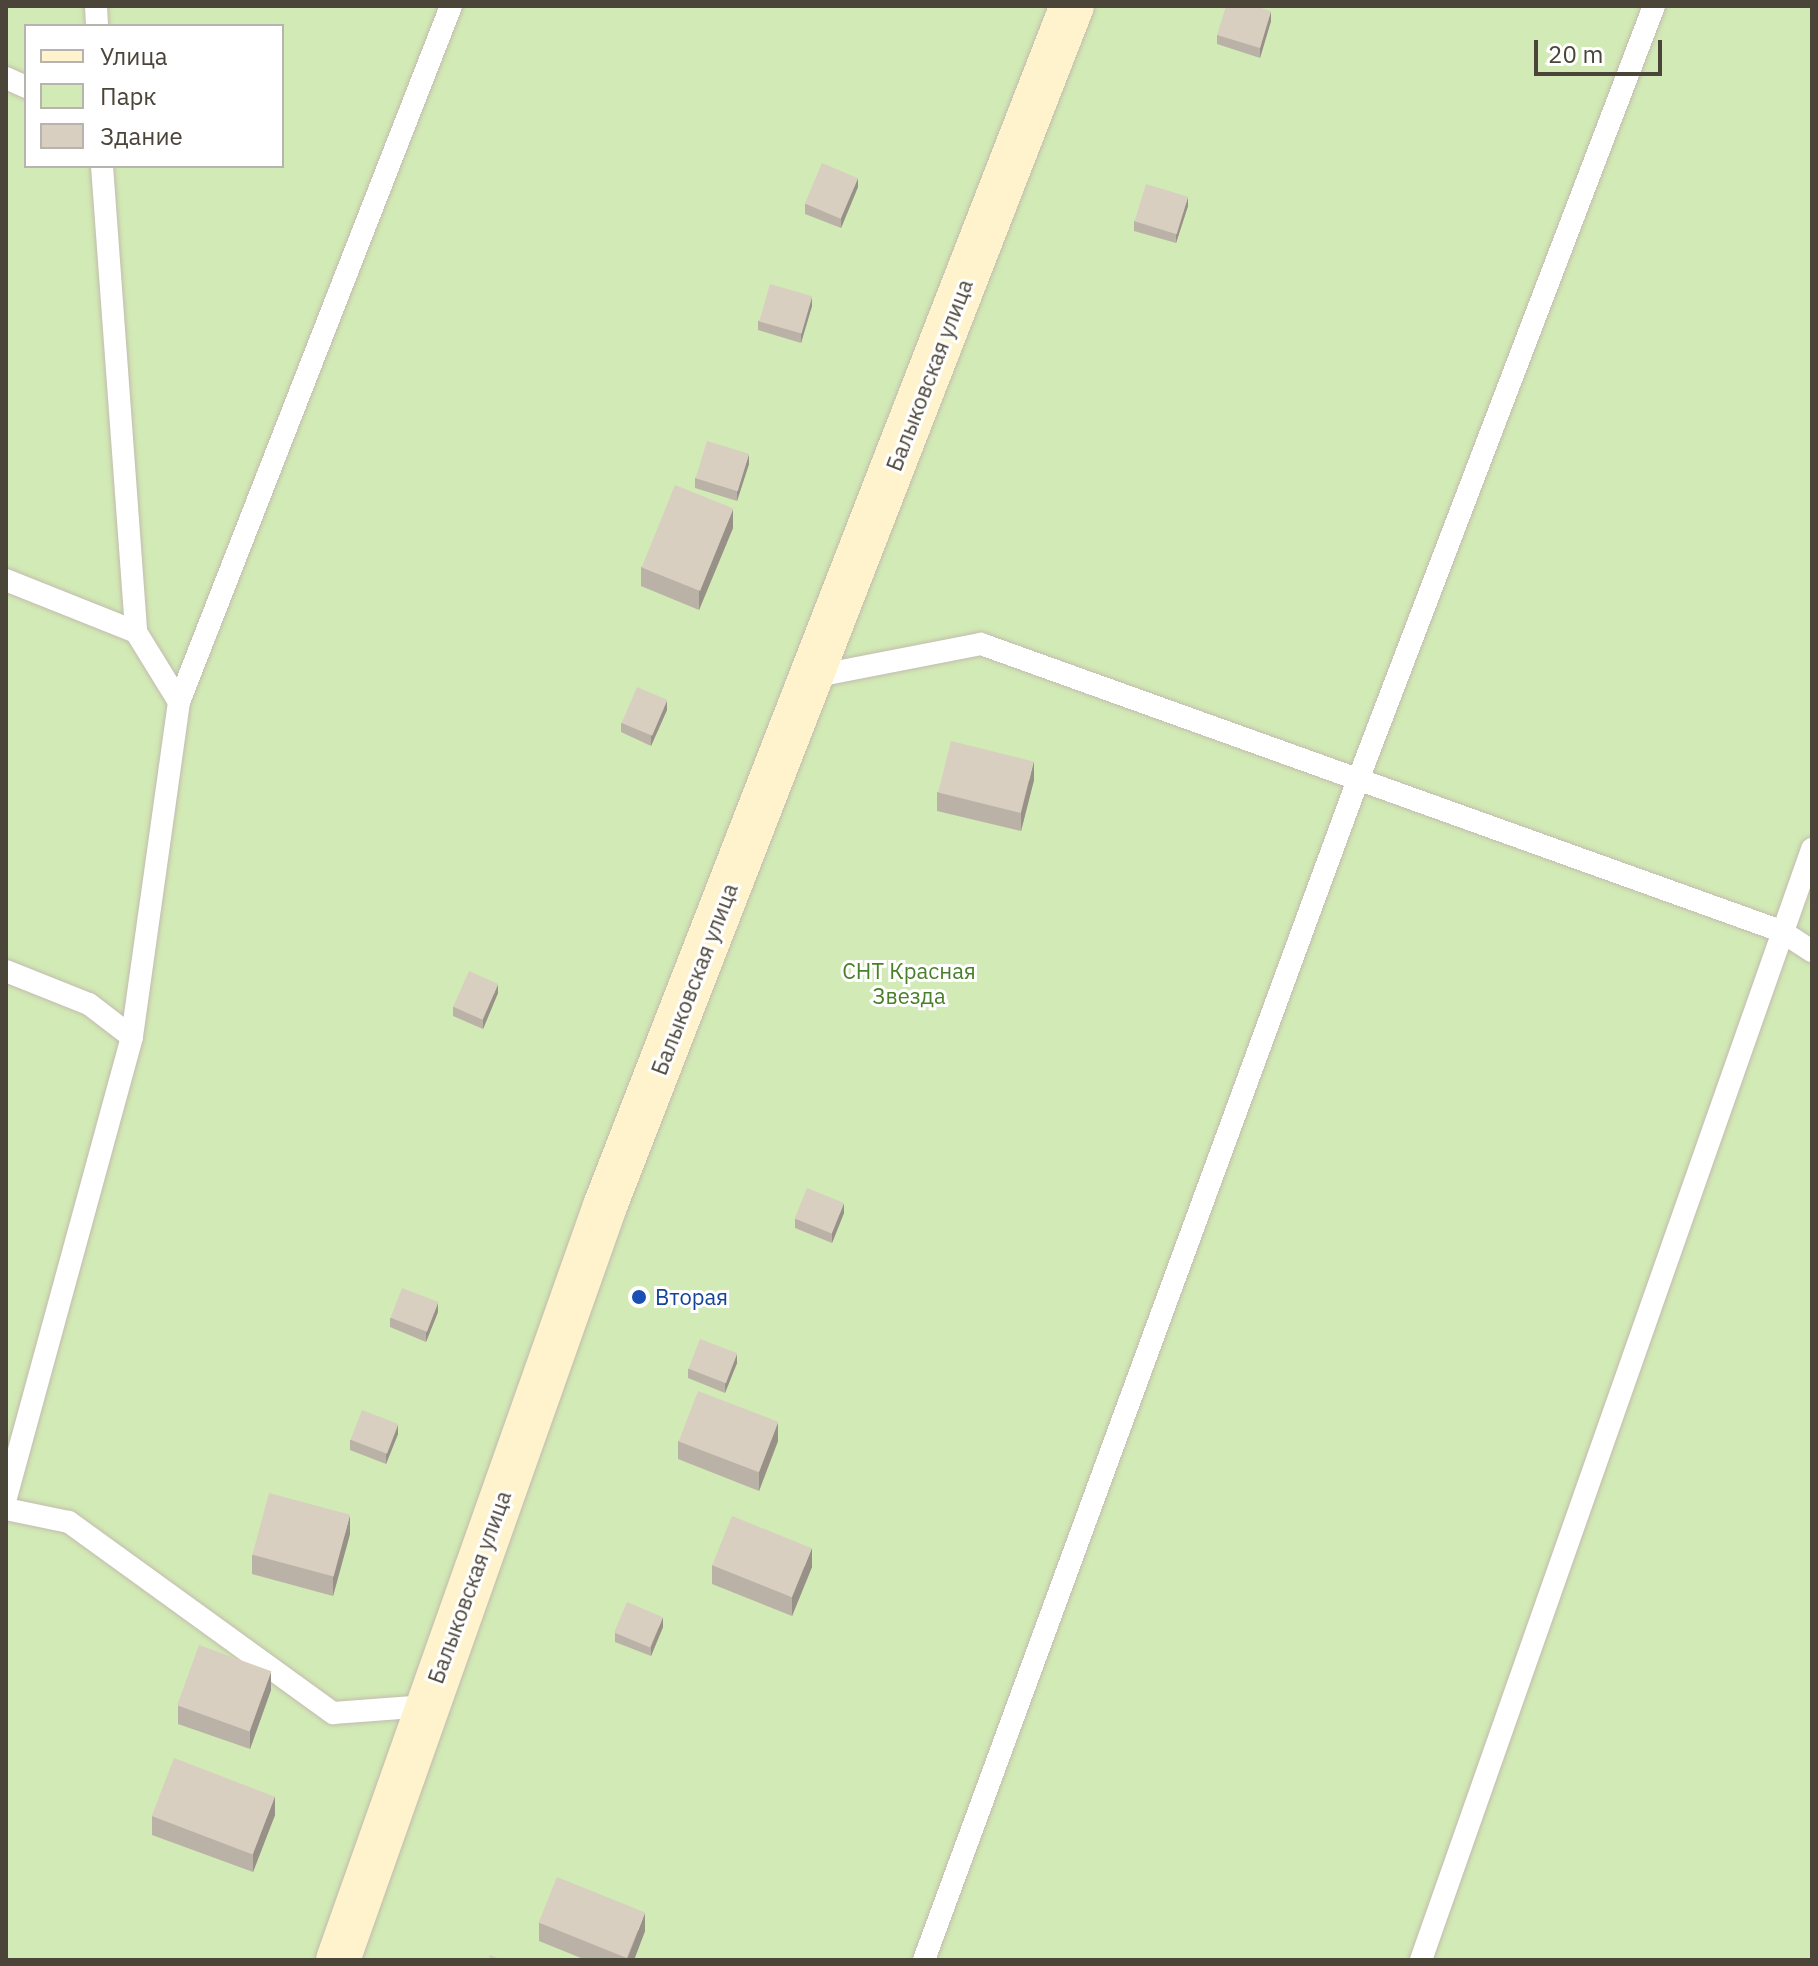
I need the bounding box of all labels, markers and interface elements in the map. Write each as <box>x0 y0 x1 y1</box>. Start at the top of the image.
legend <box>24 24 284 168</box>
scale bar <box>1538 24 1666 74</box>
text: 20 m <box>1548 38 1603 70</box>
text: Улица <box>100 40 168 72</box>
text: Парк <box>100 80 157 112</box>
text: Здание <box>100 120 183 152</box>
street label: Балыковская улица <box>880 275 978 475</box>
street label: Балыковская улица <box>645 879 743 1079</box>
park label: СНТ Красная Звезда <box>842 957 976 1008</box>
place label: Вторая <box>655 1284 728 1310</box>
marker: Вторая <box>630 1288 648 1306</box>
street label: Балыковская улица <box>422 1487 516 1687</box>

